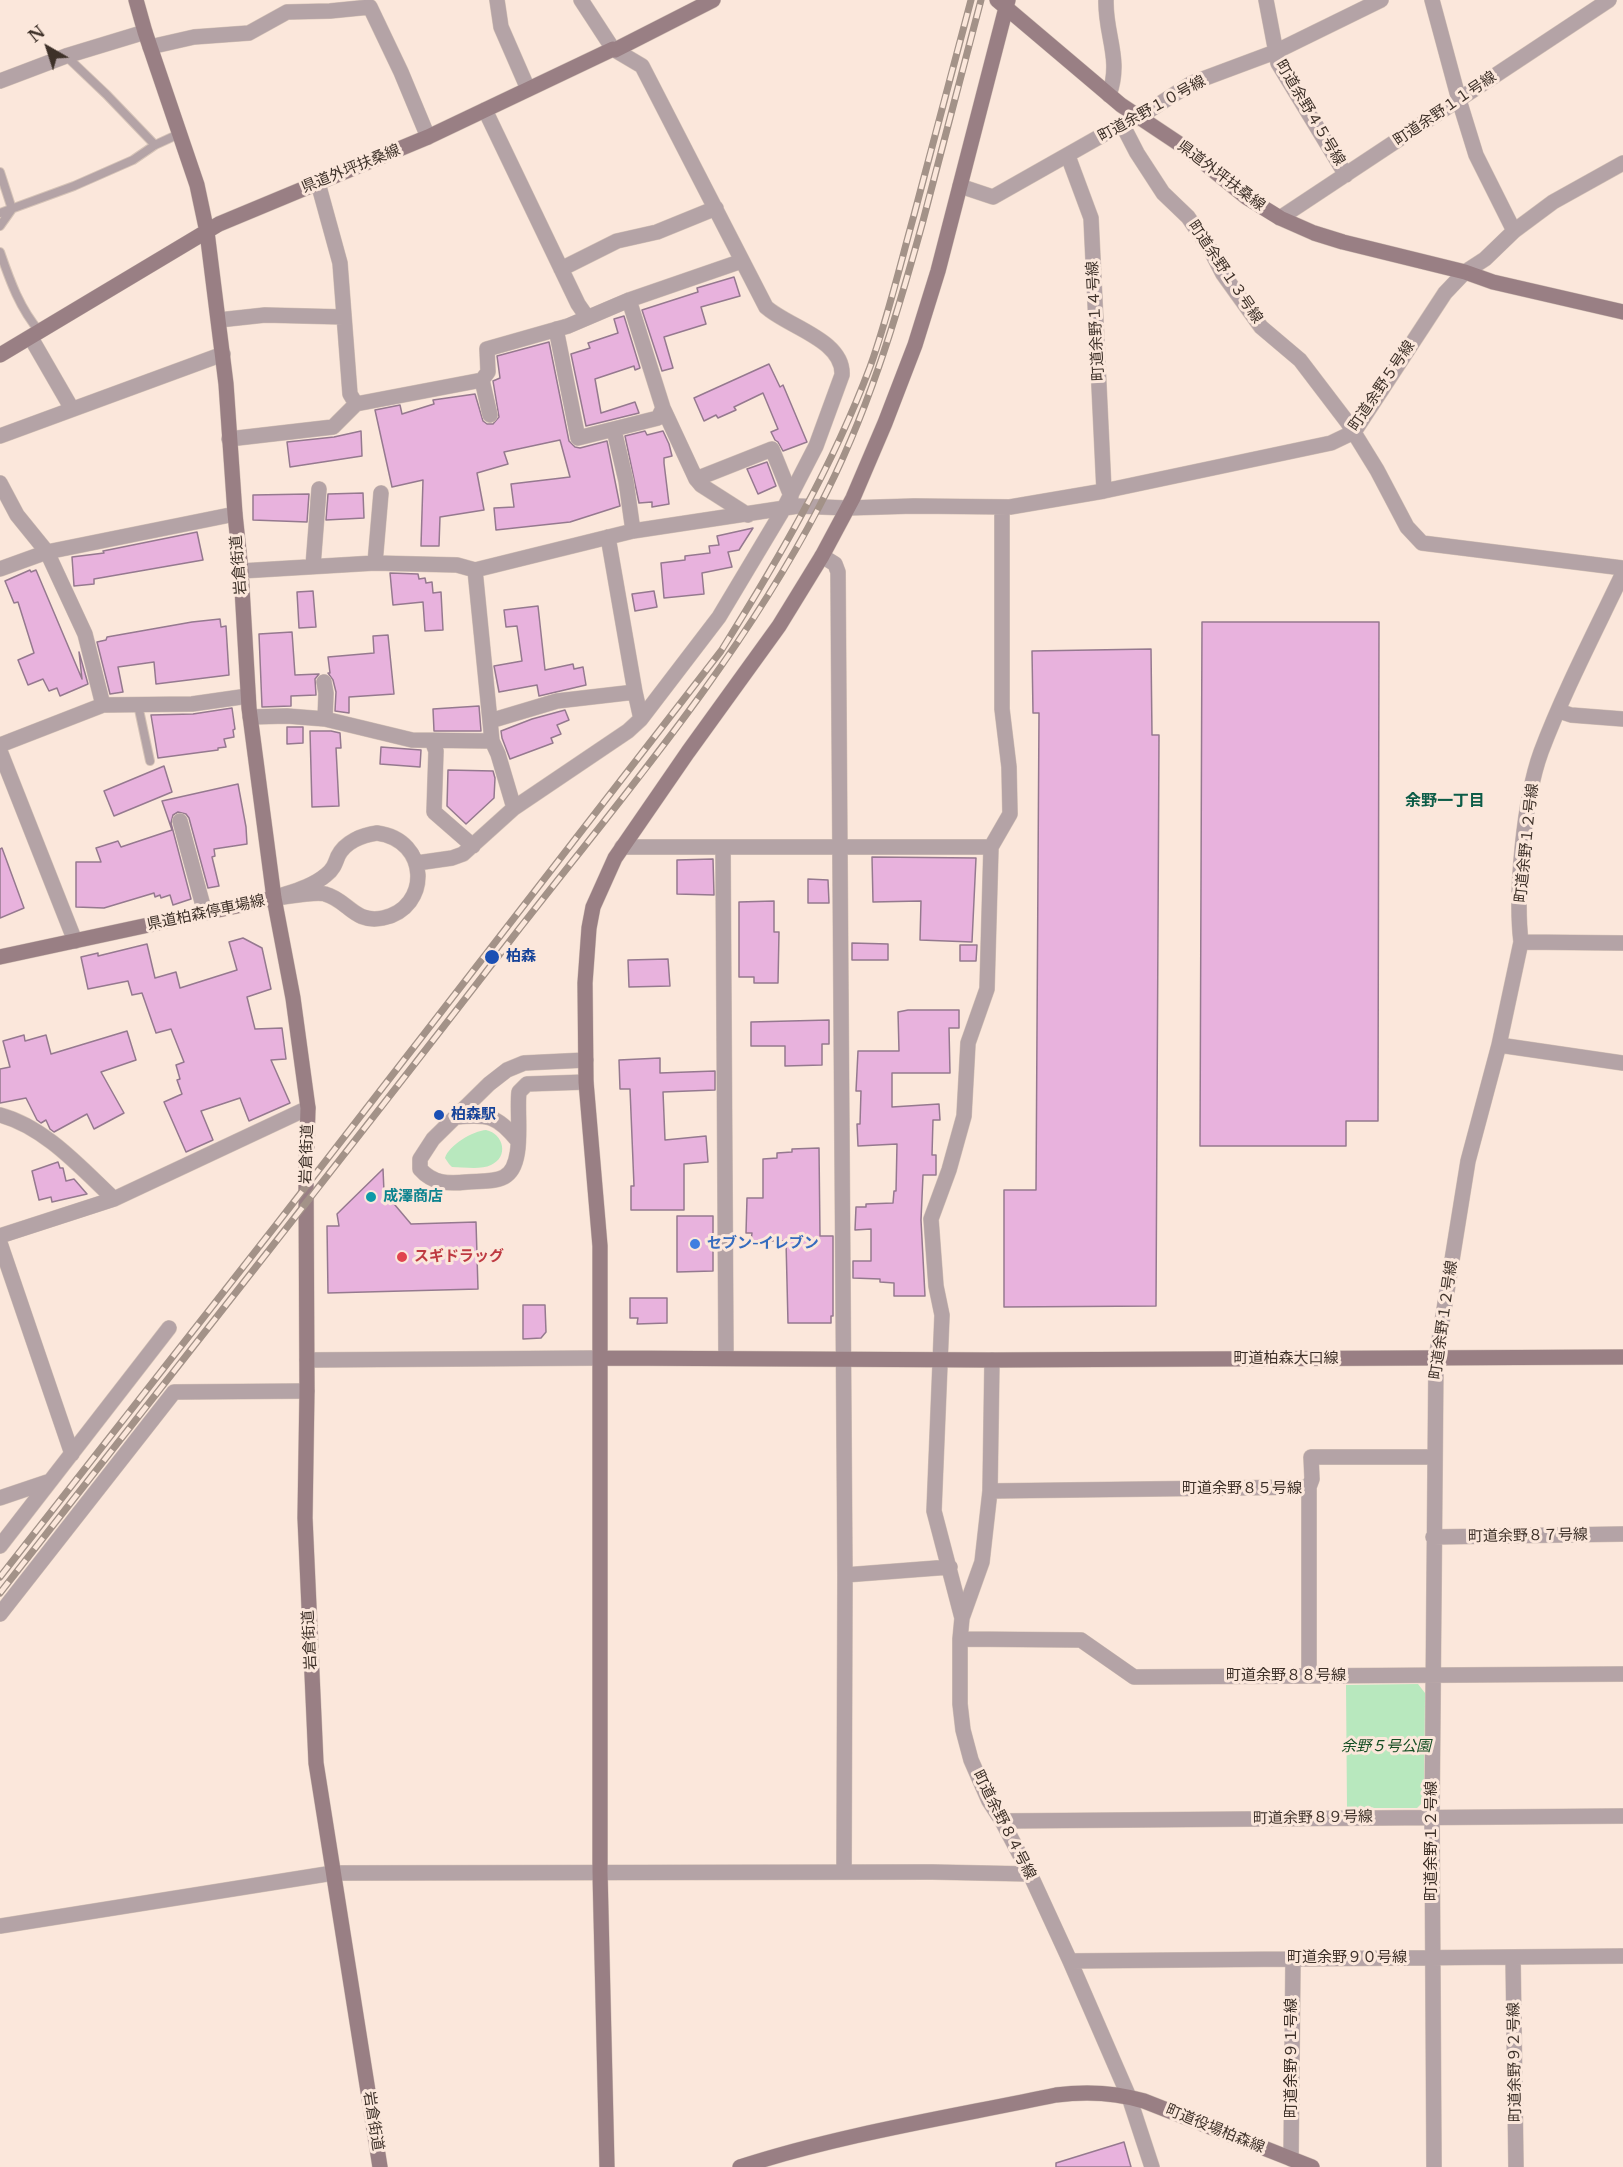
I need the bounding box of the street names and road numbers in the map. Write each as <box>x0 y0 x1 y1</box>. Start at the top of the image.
street label: 町道余野４５号線 <box>1271 57 1349 169</box>
street label: 町道余野１１号線 <box>1390 68 1500 150</box>
street label: 町道余野１０号線 <box>1095 72 1209 146</box>
street label: 県道外坪扶桑線 <box>1174 137 1268 215</box>
street label: 県道外坪扶桑線 <box>299 141 403 197</box>
street label: 町道余野１３号線 <box>1184 217 1266 327</box>
street label: 町道余野１４号線 <box>1084 261 1108 381</box>
street label: 町道余野５号線 <box>1345 337 1419 435</box>
street label: 岩倉街道 <box>227 534 251 596</box>
street label: 町道余野１２号線 <box>1512 782 1542 904</box>
street label: 県道柏森停車場線 <box>145 892 267 934</box>
street label: 岩倉街道 <box>297 1124 317 1184</box>
street label: 町道余野１２号線 <box>1427 1259 1461 1381</box>
street label: 町道柏森大口線 <box>1234 1350 1338 1368</box>
street label: 町道余野８５号線 <box>1182 1480 1302 1498</box>
street label: 町道余野８７号線 <box>1468 1526 1588 1546</box>
street label: 岩倉街道 <box>299 1610 321 1670</box>
street label: 町道余野８８号線 <box>1226 1667 1346 1685</box>
street label: 町道余野８４号線 <box>969 1767 1039 1883</box>
street label: 町道余野１２号線 <box>1423 1781 1441 1901</box>
street label: 町道余野８９号線 <box>1253 1808 1373 1828</box>
street label: 町道余野９０号線 <box>1287 1949 1407 1967</box>
street label: 町道余野９１号線 <box>1283 1998 1301 2118</box>
street label: 町道余野９２号線 <box>1505 2002 1525 2122</box>
street label: 岩倉街道 <box>359 2090 387 2152</box>
street label: 町道役場柏森線 <box>1163 2101 1267 2157</box>

